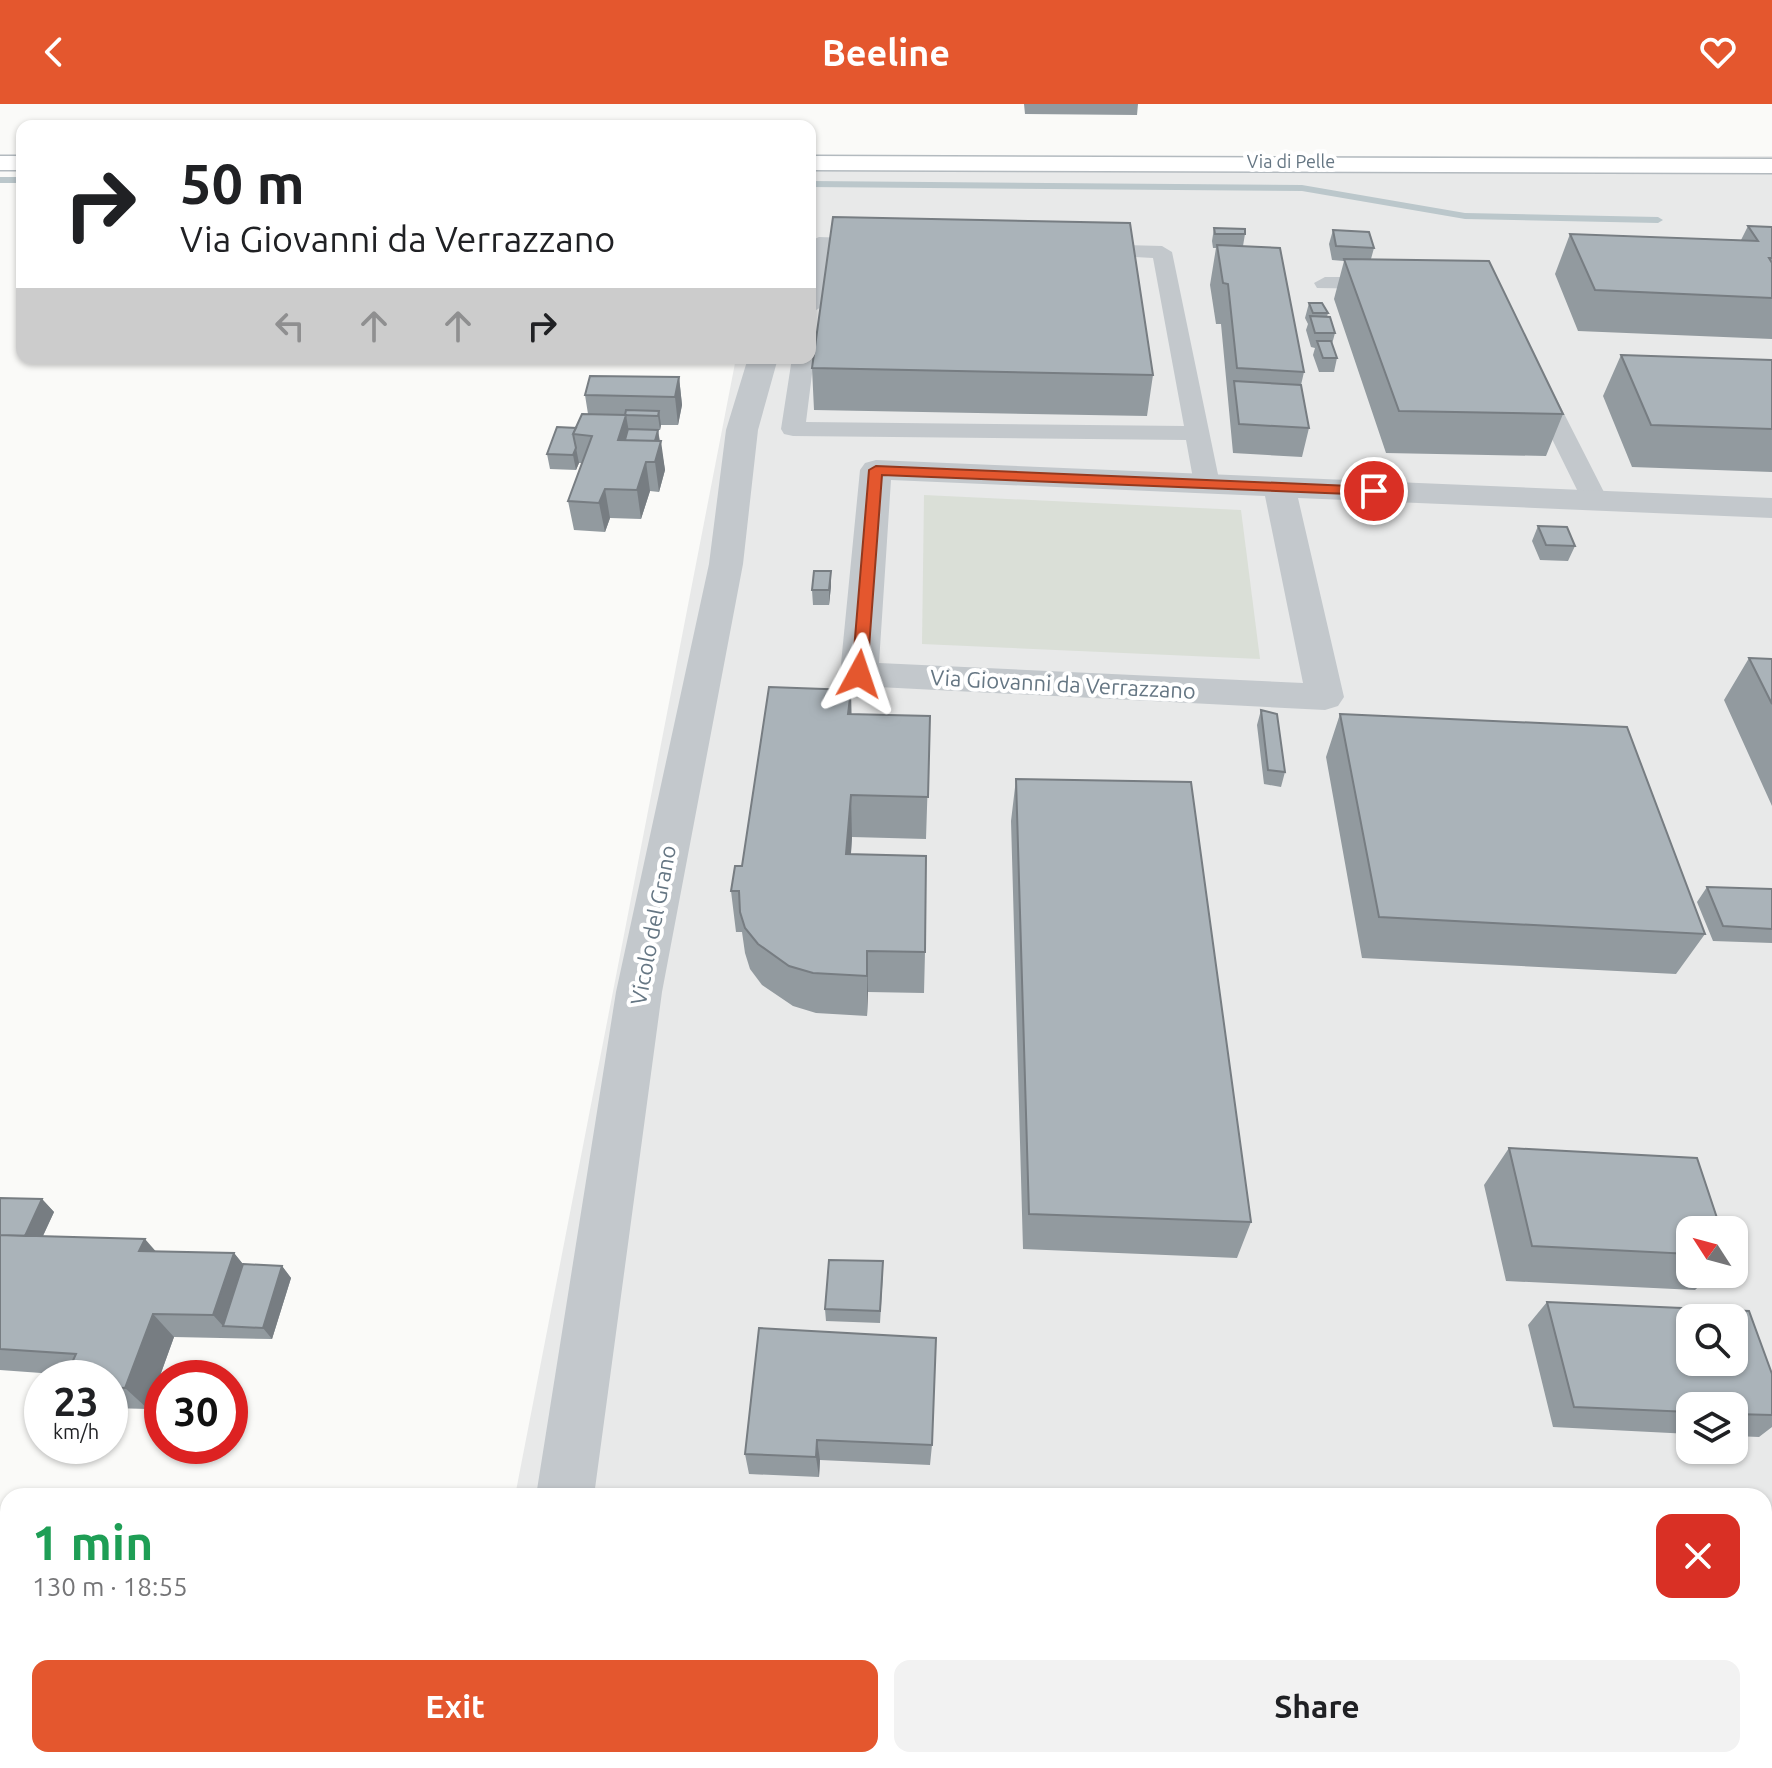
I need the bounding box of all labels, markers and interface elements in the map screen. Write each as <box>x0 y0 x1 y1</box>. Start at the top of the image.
icon: back <box>32 30 76 74</box>
icon: heart <box>1696 30 1740 74</box>
text: Beeline <box>822 32 950 73</box>
street label: Via di Pelle <box>1247 151 1335 171</box>
icon: right <box>48 152 152 256</box>
text: 50 m <box>180 152 305 215</box>
text: Via Giovanni da Verrazzano <box>180 218 615 259</box>
icon: left <box>268 304 312 348</box>
icon: ahead <box>352 304 396 348</box>
icon: ahead <box>436 304 480 348</box>
icon: right <box>520 304 564 348</box>
pin <box>1340 457 1408 525</box>
icon: arrive <box>1352 469 1396 513</box>
position arrow <box>817 632 901 716</box>
street label: Via Giovanni da Verrazzano <box>930 664 1197 703</box>
street label: Vicolo del Grano <box>625 843 680 1007</box>
north arrow <box>1676 1216 1748 1288</box>
map controls <box>1676 1216 1748 1464</box>
button: search <box>1676 1304 1748 1376</box>
speed limit sign: 30 <box>144 1360 248 1464</box>
text: 23 <box>53 1379 99 1424</box>
button: layers <box>1676 1392 1748 1464</box>
text: km/h <box>53 1420 99 1443</box>
button: close <box>1656 1514 1740 1598</box>
text: 1 min <box>32 1515 153 1569</box>
text: 130 m · 18:55 <box>32 1572 188 1601</box>
button: Exit <box>32 1660 878 1752</box>
button: Share <box>894 1660 1740 1752</box>

